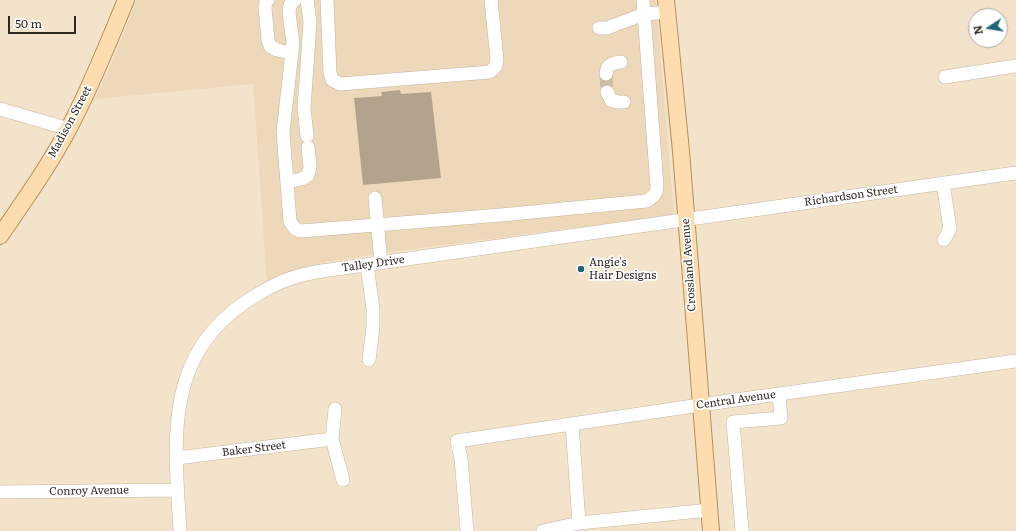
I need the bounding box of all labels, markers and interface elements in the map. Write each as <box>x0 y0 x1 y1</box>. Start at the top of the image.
scale bar <box>10 8 78 34</box>
north arrow <box>968 8 1008 48</box>
text: 50 m <box>15 14 42 32</box>
text: N <box>968 24 986 36</box>
street label: Madison Street <box>46 84 94 160</box>
street label: Richardson Street <box>803 183 899 209</box>
street label: Crossland Avenue <box>679 218 699 312</box>
street label: Talley Drive <box>341 253 405 275</box>
place label: Angie's Hair Designs <box>589 256 656 282</box>
marker: Angie's Hair Designs <box>576 264 586 274</box>
street label: Central Avenue <box>695 388 777 412</box>
street label: Baker Street <box>221 439 287 459</box>
street label: Conroy Avenue <box>49 484 129 498</box>

